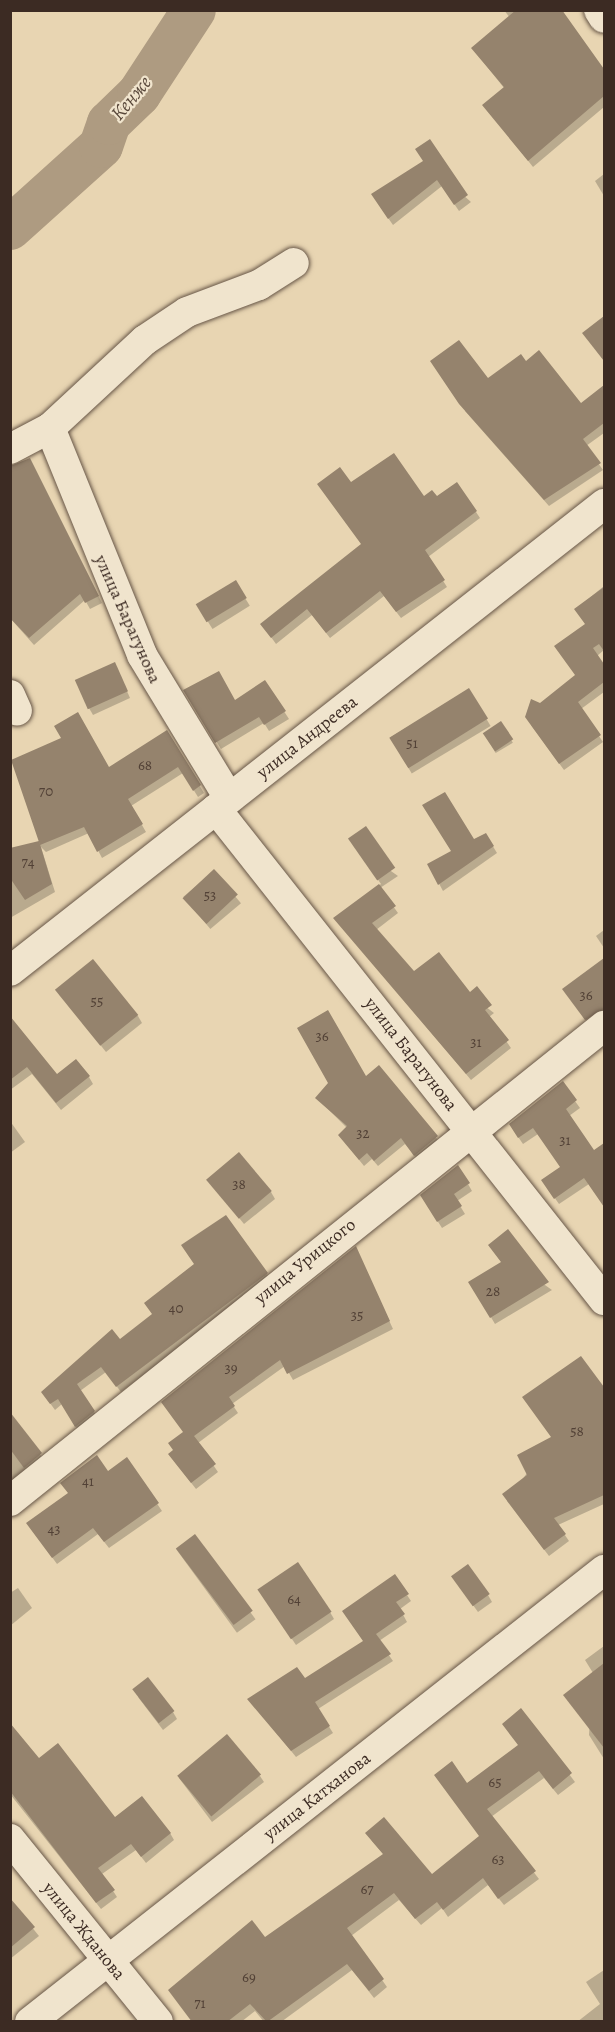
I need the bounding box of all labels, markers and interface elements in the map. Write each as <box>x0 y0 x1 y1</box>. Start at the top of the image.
water label: Кенже <box>106 71 156 125</box>
street label: улица Барагунова <box>90 551 166 687</box>
street label: улица Андреева <box>252 691 362 783</box>
house number: 51 <box>406 735 418 753</box>
house number: 68 <box>138 757 152 775</box>
house number: 70 <box>39 783 53 801</box>
house number: 74 <box>21 854 35 872</box>
house number: 53 <box>204 887 216 905</box>
house number: 36 <box>579 987 593 1005</box>
house number: 55 <box>91 993 103 1011</box>
street label: улица Барагунова <box>360 993 462 1115</box>
house number: 36 <box>315 1028 329 1046</box>
house number: 31 <box>470 1034 482 1052</box>
house number: 32 <box>356 1125 370 1143</box>
house number: 31 <box>559 1132 571 1150</box>
house number: 38 <box>232 1176 246 1194</box>
street label: улица Урицкого <box>250 1214 360 1308</box>
house number: 28 <box>486 1283 500 1301</box>
house number: 40 <box>169 1300 183 1318</box>
house number: 35 <box>351 1307 363 1325</box>
house number: 39 <box>224 1360 238 1378</box>
house number: 58 <box>570 1423 584 1441</box>
house number: 41 <box>82 1473 94 1491</box>
house number: 43 <box>47 1521 61 1539</box>
house number: 64 <box>287 1591 301 1609</box>
street label: улица Катханова <box>259 1747 375 1845</box>
house number: 65 <box>488 1774 502 1792</box>
house number: 63 <box>491 1851 505 1869</box>
street label: улица Жданова <box>38 1878 130 1984</box>
house number: 67 <box>360 1881 374 1899</box>
house number: 69 <box>242 1969 256 1987</box>
house number: 71 <box>194 1995 206 2013</box>

